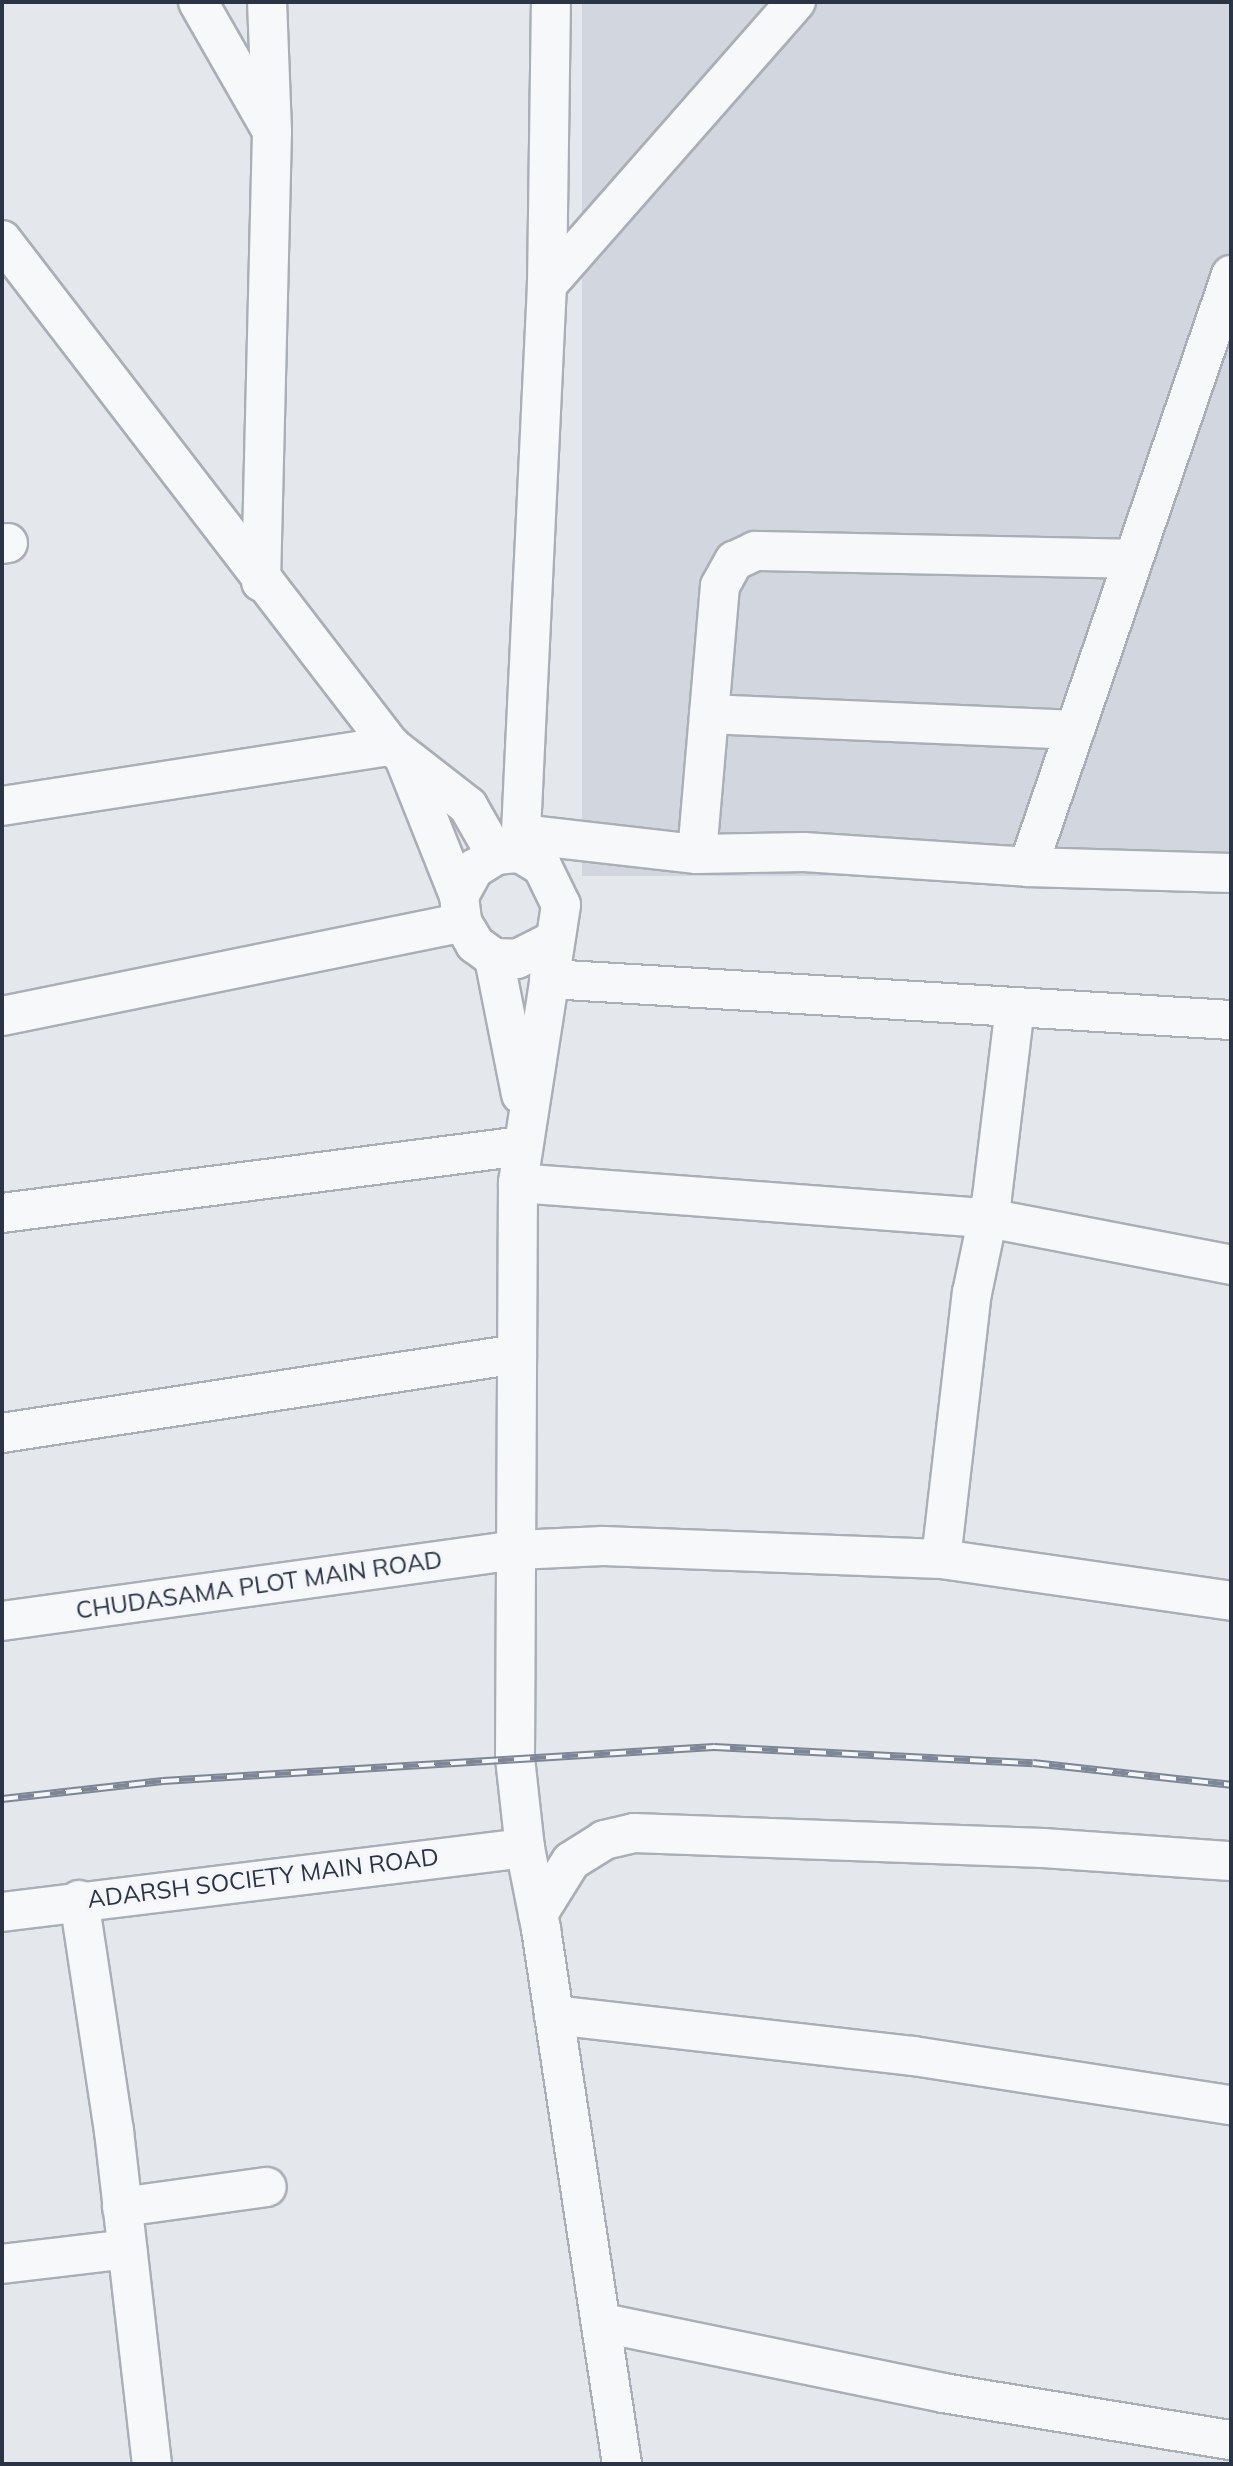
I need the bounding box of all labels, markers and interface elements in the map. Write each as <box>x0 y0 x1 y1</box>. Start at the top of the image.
street label: CHUDASAMA PLOT MAIN ROAD <box>74 1545 444 1625</box>
street label: ADARSH SOCIETY MAIN ROAD <box>86 1842 440 1914</box>

